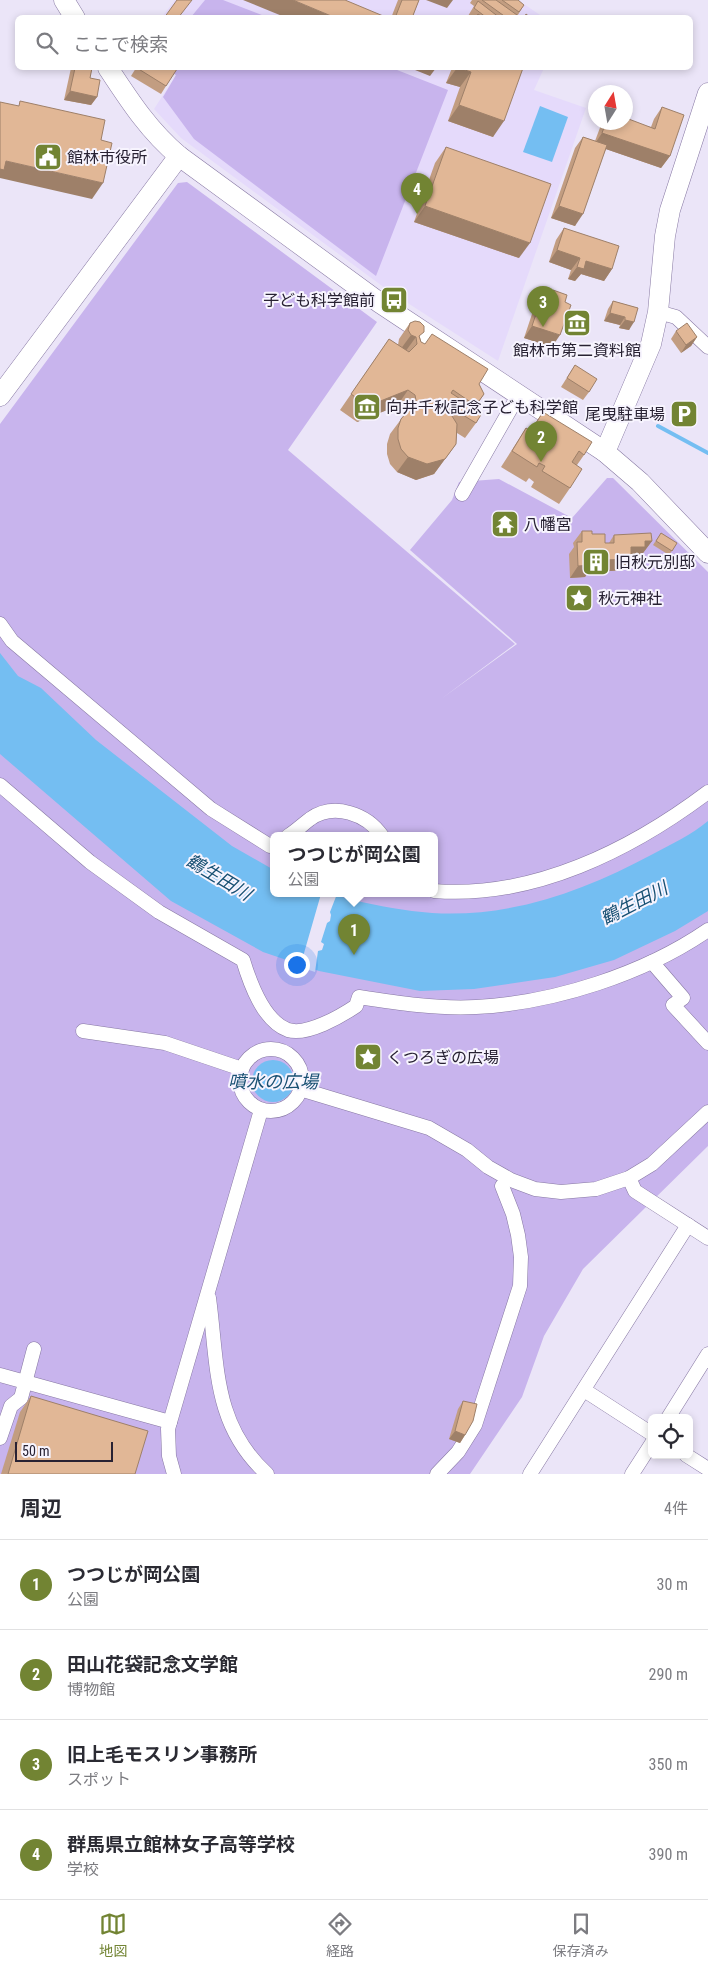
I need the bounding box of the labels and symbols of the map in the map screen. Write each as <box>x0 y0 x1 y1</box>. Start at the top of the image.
north arrow <box>588 85 633 130</box>
public building icon: 館林市役所 <box>33 142 63 172</box>
place label: 館林市役所 <box>67 148 147 167</box>
pin: 4 <box>401 173 433 214</box>
bus stop icon: 子ども科学館前 <box>379 285 409 315</box>
pin: 3 <box>527 286 559 327</box>
place label: 子ども科学館前 <box>263 291 375 310</box>
museum icon: 館林市第二資料館 <box>562 308 592 338</box>
place label: 館林市第二資料館 <box>513 341 641 360</box>
museum icon: 向井千秋記念子ども科学館 <box>352 392 382 422</box>
place label: 向井千秋記念子ども科学館 <box>386 398 578 417</box>
parking icon: 尾曳駐車場 <box>669 399 699 429</box>
place label: 尾曳駐車場 <box>585 405 665 424</box>
pin: 2 <box>525 421 557 462</box>
temple icon: 八幡宮 <box>490 509 520 539</box>
place label: 八幡宮 <box>524 515 572 534</box>
building icon: 旧秋元別邸 <box>581 547 611 577</box>
place label: 旧秋元別邸 <box>615 553 695 572</box>
place icon: 秋元神社 <box>564 583 594 613</box>
place label: 秋元神社 <box>598 589 662 608</box>
water label: 鶴生田川 <box>183 849 257 906</box>
water label: 鶴生田川 <box>597 876 673 929</box>
pin: 1 <box>338 914 370 955</box>
your location <box>284 952 310 978</box>
place icon: くつろぎの広場 <box>353 1042 383 1072</box>
place label: くつろぎの広場 <box>387 1048 499 1067</box>
water label: 噴水の広場 <box>228 1071 320 1092</box>
scale bar <box>15 1439 112 1462</box>

